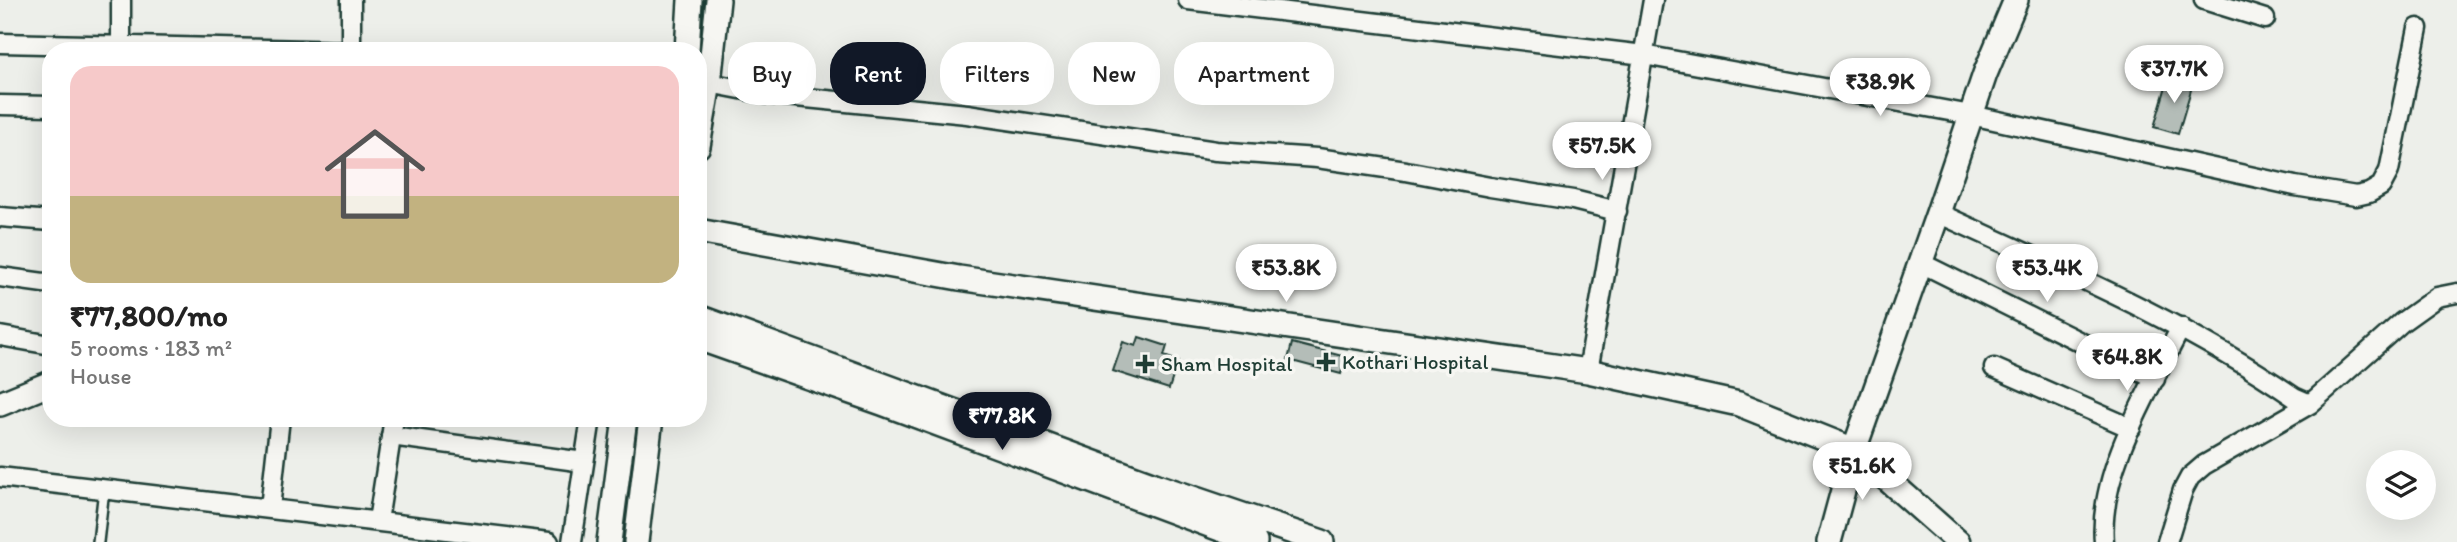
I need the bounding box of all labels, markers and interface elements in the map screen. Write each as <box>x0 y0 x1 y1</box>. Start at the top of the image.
chip: Buy <box>728 42 816 105</box>
chip: Rent <box>830 42 926 105</box>
chip: Filters <box>940 42 1054 105</box>
chip: New <box>1068 42 1160 105</box>
chip: Apartment <box>1174 42 1334 105</box>
pin: ₹37.7K <box>2117 46 2231 105</box>
text: ₹37.7K <box>2141 54 2207 82</box>
pin: ₹38.9K <box>1823 58 1937 118</box>
text: ₹38.9K <box>1846 67 1914 95</box>
icon: home <box>312 111 438 237</box>
pin: ₹57.5K <box>1545 122 1659 182</box>
text: ₹57.5K <box>1568 131 1636 159</box>
pin: ₹53.8K <box>1229 244 1343 304</box>
pin: ₹53.4K <box>1990 244 2104 304</box>
text: ₹53.8K <box>1252 253 1320 281</box>
text: ₹53.4K <box>2012 253 2082 281</box>
text: ₹77,800/mo <box>70 297 228 334</box>
text: 5 rooms · 183 m² <box>70 334 232 362</box>
pin: ₹64.8K <box>2070 334 2184 393</box>
text: ₹64.8K <box>2092 342 2162 370</box>
place label: Kothari Hospital <box>1342 349 1488 374</box>
place label: Sham Hospital <box>1161 351 1293 376</box>
marker: Kothari Hospital <box>1316 352 1336 372</box>
marker: Sham Hospital <box>1135 354 1155 374</box>
text: House <box>70 362 132 390</box>
pin: ₹77.8K <box>945 392 1059 452</box>
text: ₹77.8K <box>969 401 1036 429</box>
pin: ₹51.6K <box>1805 442 1919 502</box>
map controls <box>2366 450 2436 520</box>
button: layers <box>2366 450 2436 520</box>
text: ₹51.6K <box>1829 451 1895 479</box>

